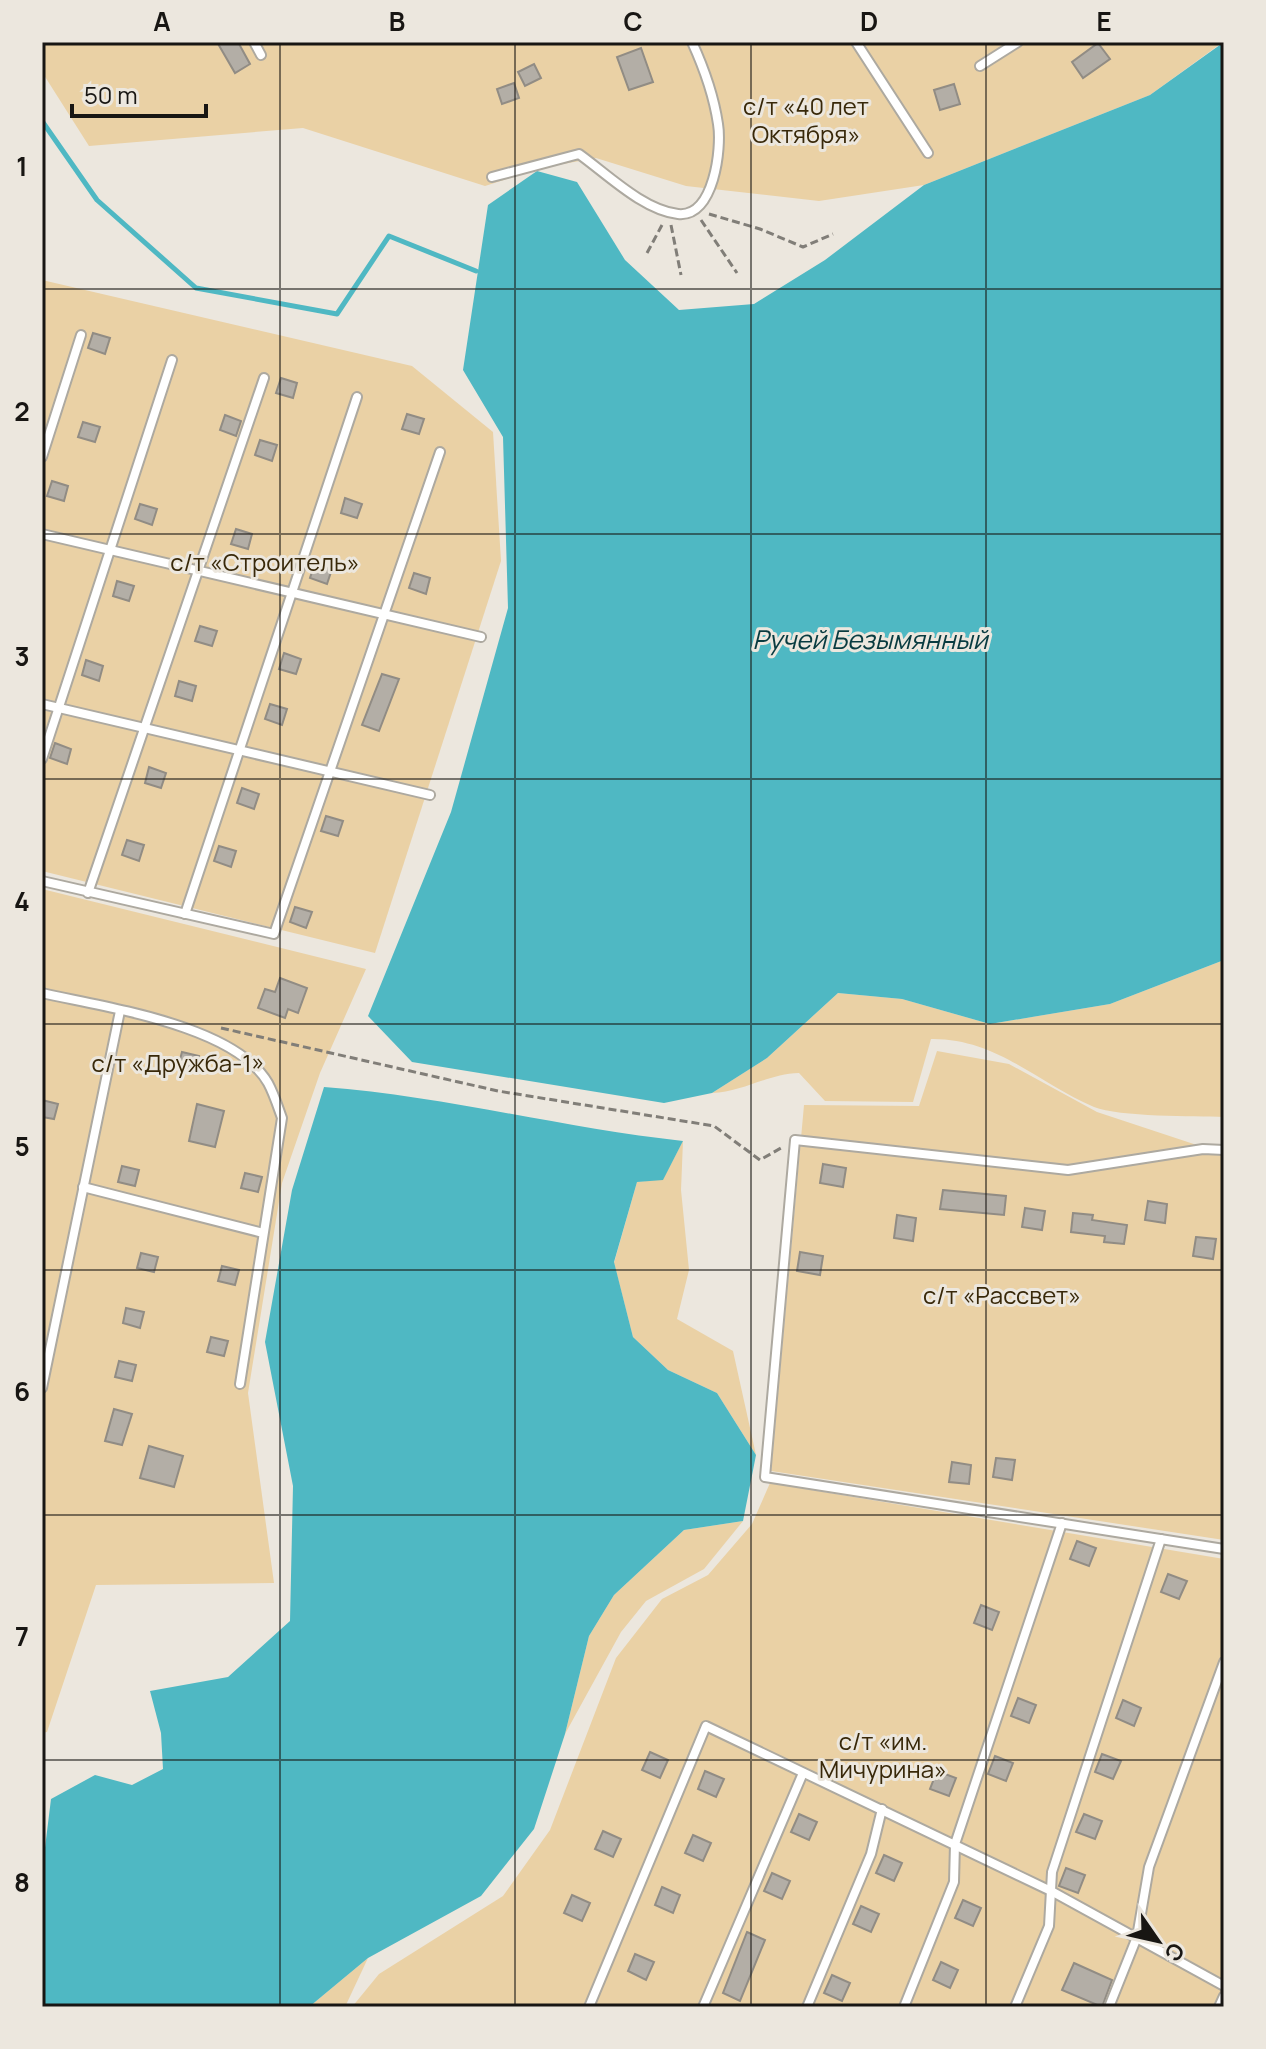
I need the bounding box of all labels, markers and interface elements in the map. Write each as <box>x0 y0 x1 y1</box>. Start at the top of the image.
text: A <box>153 3 171 39</box>
text: B <box>389 3 405 39</box>
text: C <box>623 3 643 39</box>
text: D <box>860 3 878 39</box>
text: E <box>1096 3 1112 39</box>
scale bar <box>72 68 206 118</box>
text: 50 m <box>84 78 138 111</box>
park label: с/т «40 лет Октября» <box>743 89 869 150</box>
text: 1 <box>16 148 28 184</box>
text: 2 <box>14 393 30 429</box>
park label: с/т «Строитель» <box>170 545 360 578</box>
water label: Ручей Безымянный <box>752 621 990 657</box>
text: 3 <box>14 638 30 674</box>
text: 4 <box>14 883 30 919</box>
park label: с/т «Дружба-1» <box>92 1046 264 1079</box>
text: 5 <box>14 1128 30 1164</box>
park label: с/т «Рассвет» <box>923 1278 1081 1311</box>
text: 6 <box>14 1373 30 1409</box>
text: 7 <box>15 1618 29 1654</box>
park label: с/т «им. Мичурина» <box>819 1724 947 1785</box>
text: 8 <box>14 1864 30 1900</box>
north arrow <box>1118 1901 1198 1981</box>
text: С <box>1158 1937 1192 1967</box>

